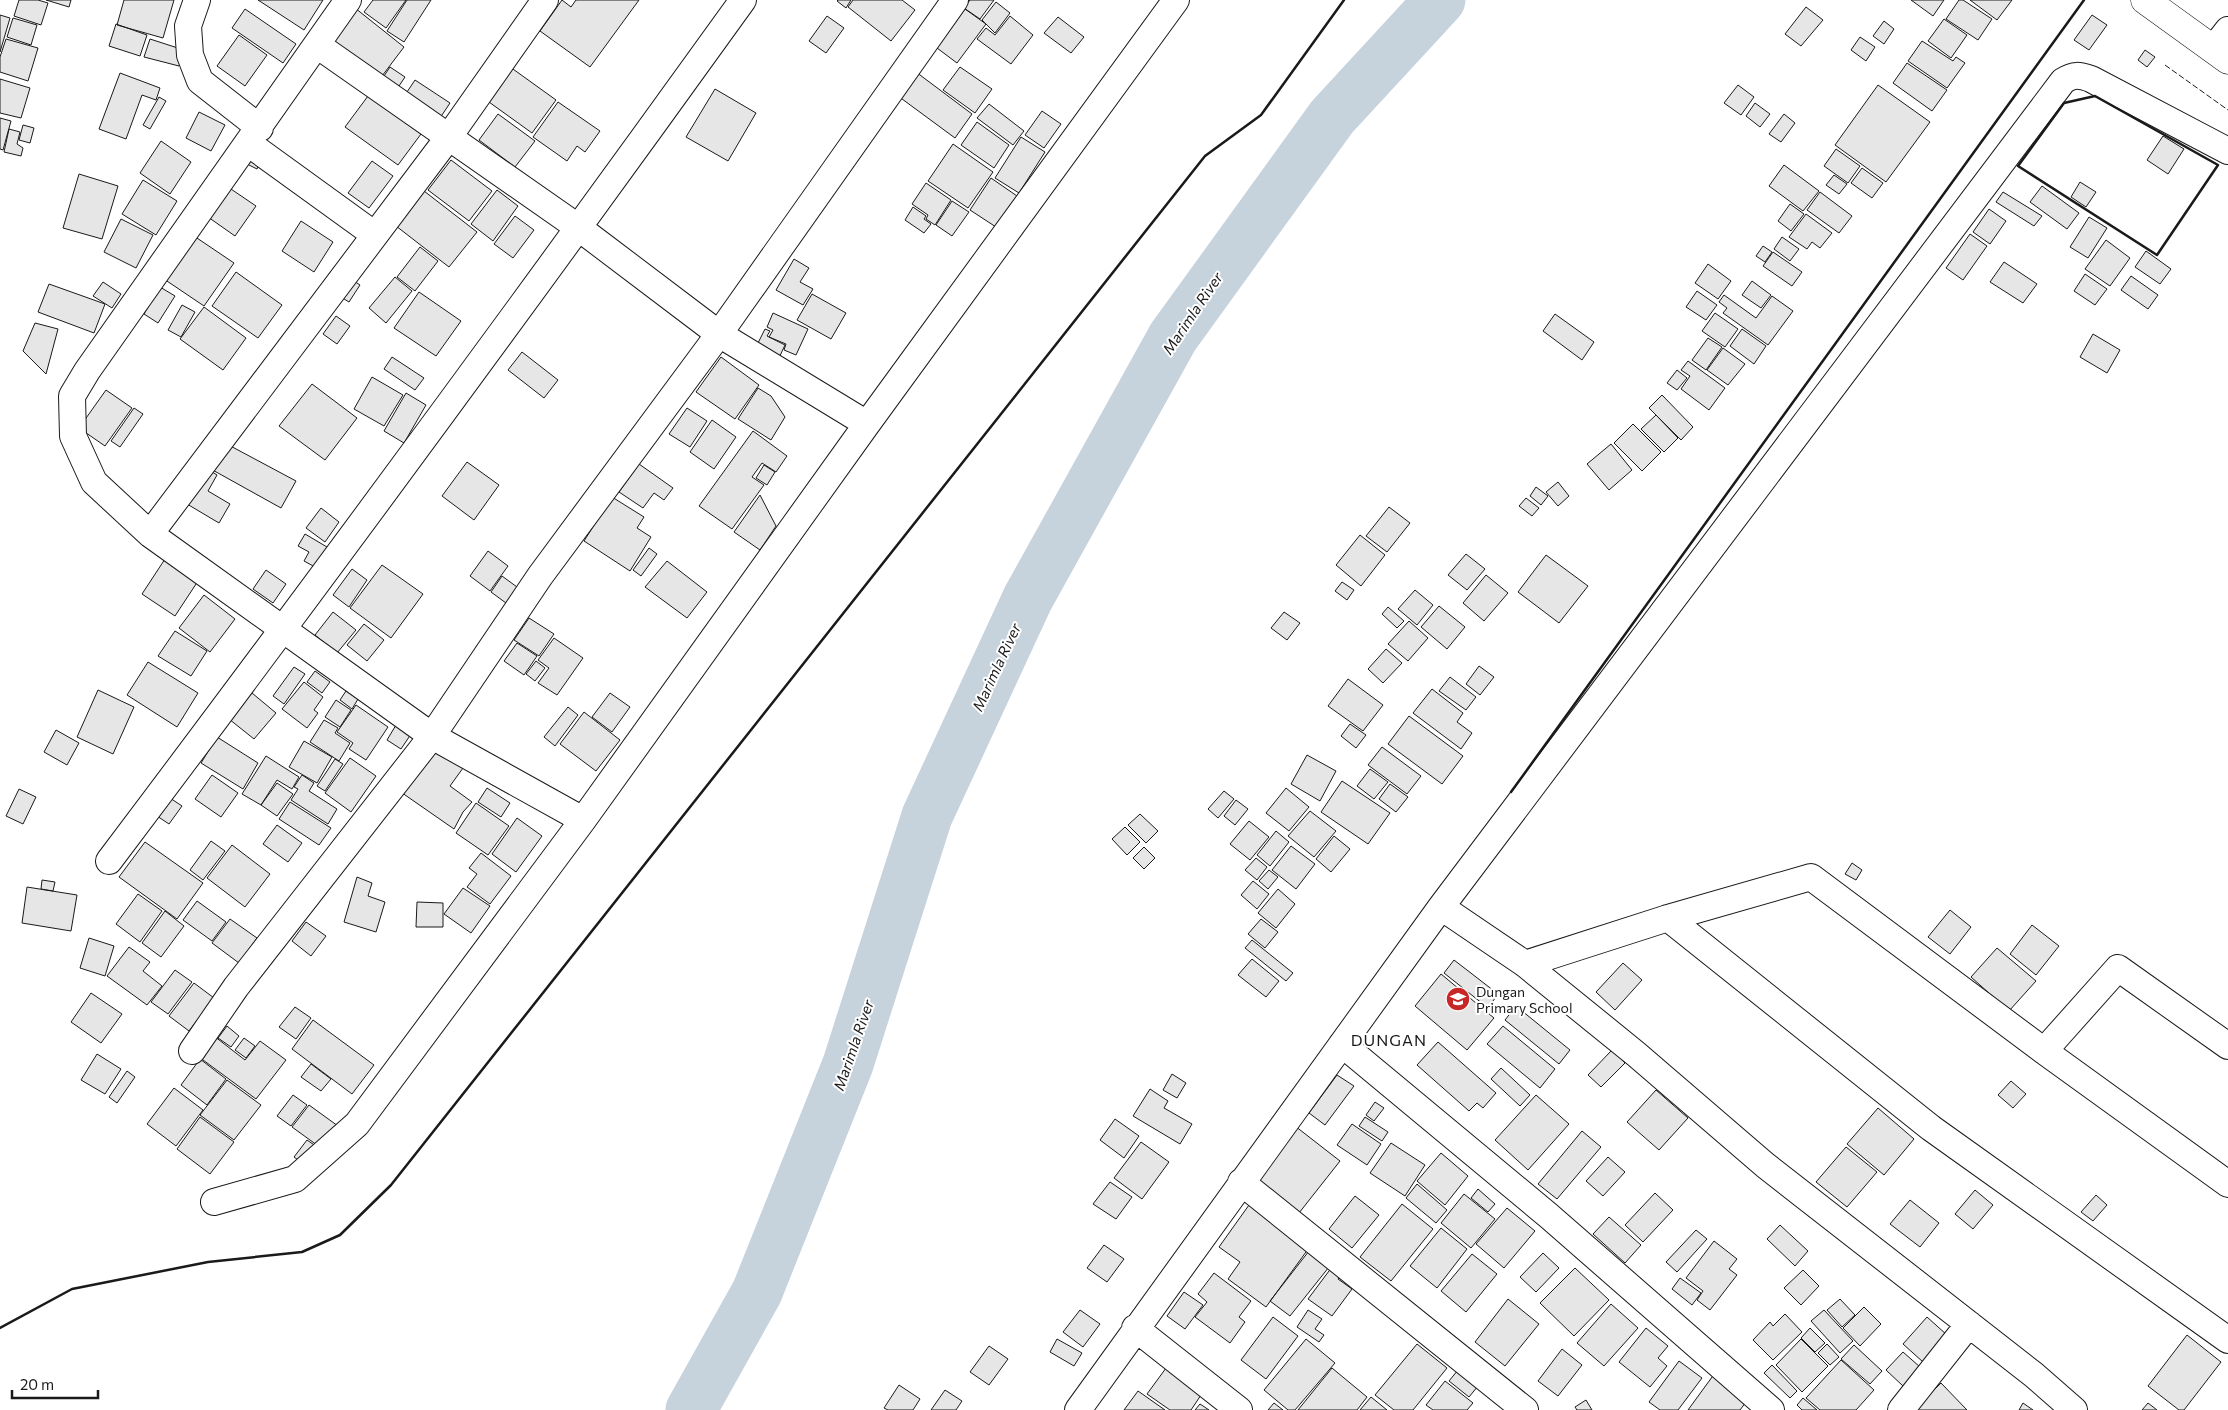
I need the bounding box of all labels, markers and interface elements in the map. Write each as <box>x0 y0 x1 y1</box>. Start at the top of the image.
water label: Marimla River <box>1158 268 1227 357</box>
water label: Marimla River <box>968 619 1025 714</box>
place label: Dungan Primary School <box>1476 983 1572 1016</box>
school or university icon: Dungan Primary School <box>1445 986 1471 1012</box>
water label: Marimla River <box>829 996 877 1093</box>
district label: DUNGAN <box>1351 1030 1427 1049</box>
scale bar <box>12 1368 99 1400</box>
text: 20 m <box>20 1375 54 1393</box>

